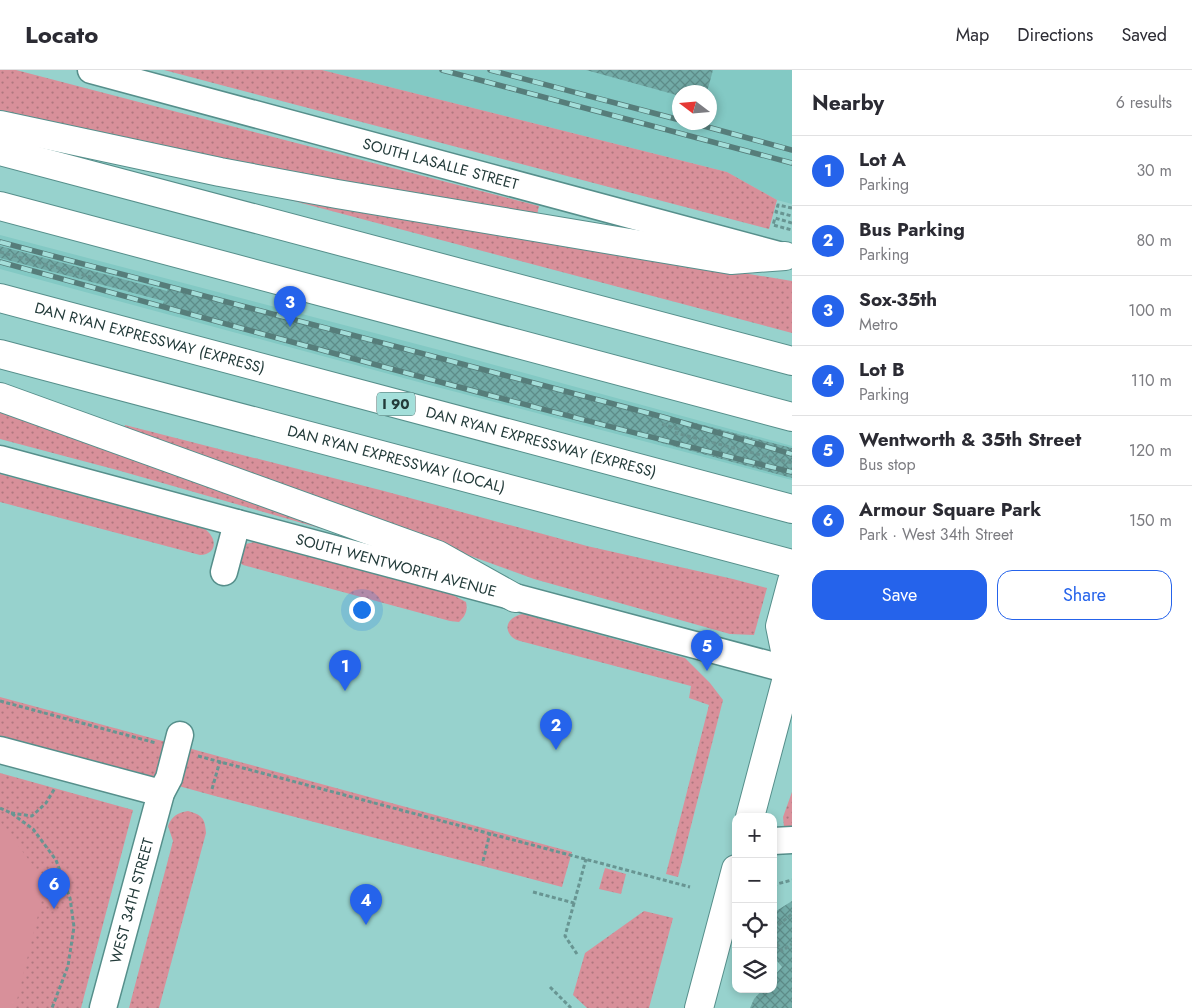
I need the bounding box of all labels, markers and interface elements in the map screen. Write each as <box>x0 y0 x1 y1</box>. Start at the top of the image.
text: Locato <box>25 17 98 52</box>
text: Map <box>956 22 989 48</box>
text: Directions <box>1017 22 1093 48</box>
text: Saved <box>1121 22 1167 48</box>
north arrow <box>672 85 717 130</box>
text: Nearby <box>812 88 884 118</box>
text: 6 results <box>1116 91 1172 114</box>
street label: SOUTH LASALLE STREET <box>360 133 521 195</box>
text: Lot A <box>859 146 906 173</box>
text: 1 <box>824 159 832 182</box>
text: 30 m <box>1136 159 1172 182</box>
text: Parking <box>859 173 909 196</box>
text: Bus Parking <box>859 216 965 243</box>
text: 2 <box>823 229 833 252</box>
text: 80 m <box>1136 229 1172 252</box>
text: Parking <box>859 243 909 266</box>
pin: 3 <box>274 286 306 327</box>
text: Sox-35th <box>859 286 937 313</box>
street label: DAN RYAN EXPRESSWAY (EXPRESS) <box>32 297 267 379</box>
text: 3 <box>823 299 833 322</box>
text: 100 m <box>1128 299 1172 322</box>
text: Metro <box>859 313 898 336</box>
text: Lot B <box>859 356 905 383</box>
text: 4 <box>822 369 834 392</box>
text: 110 m <box>1131 369 1172 392</box>
text: Parking <box>859 383 909 406</box>
road number: I 90 <box>377 392 415 416</box>
street label: DAN RYAN EXPRESSWAY (EXPRESS) <box>423 401 659 483</box>
street label: DAN RYAN EXPRESSWAY (LOCAL) <box>285 420 508 498</box>
text: Wentworth & 35th Street <box>859 426 1081 453</box>
text: 5 <box>823 439 833 462</box>
text: 120 m <box>1129 439 1172 462</box>
text: Bus stop <box>859 453 916 476</box>
text: Armour Square Park <box>859 496 1041 523</box>
text: 6 <box>823 509 833 532</box>
text: 150 m <box>1129 509 1172 532</box>
text: Park · West 34th Street <box>859 523 1013 546</box>
street label: SOUTH WENTWORTH AVENUE <box>293 528 499 603</box>
button: Save <box>812 570 987 620</box>
button: Share <box>997 570 1172 620</box>
your location <box>349 597 375 623</box>
pin: 5 <box>691 630 723 671</box>
pin: 1 <box>329 650 361 691</box>
pin: 2 <box>540 709 572 750</box>
map controls <box>732 813 777 993</box>
button: + <box>732 813 777 858</box>
street label: WEST 34TH STREET <box>104 836 159 966</box>
button: − <box>732 858 777 903</box>
pin: 6 <box>38 868 70 909</box>
pin: 4 <box>350 884 382 925</box>
button: locate <box>732 903 777 948</box>
button: layers <box>732 948 777 993</box>

